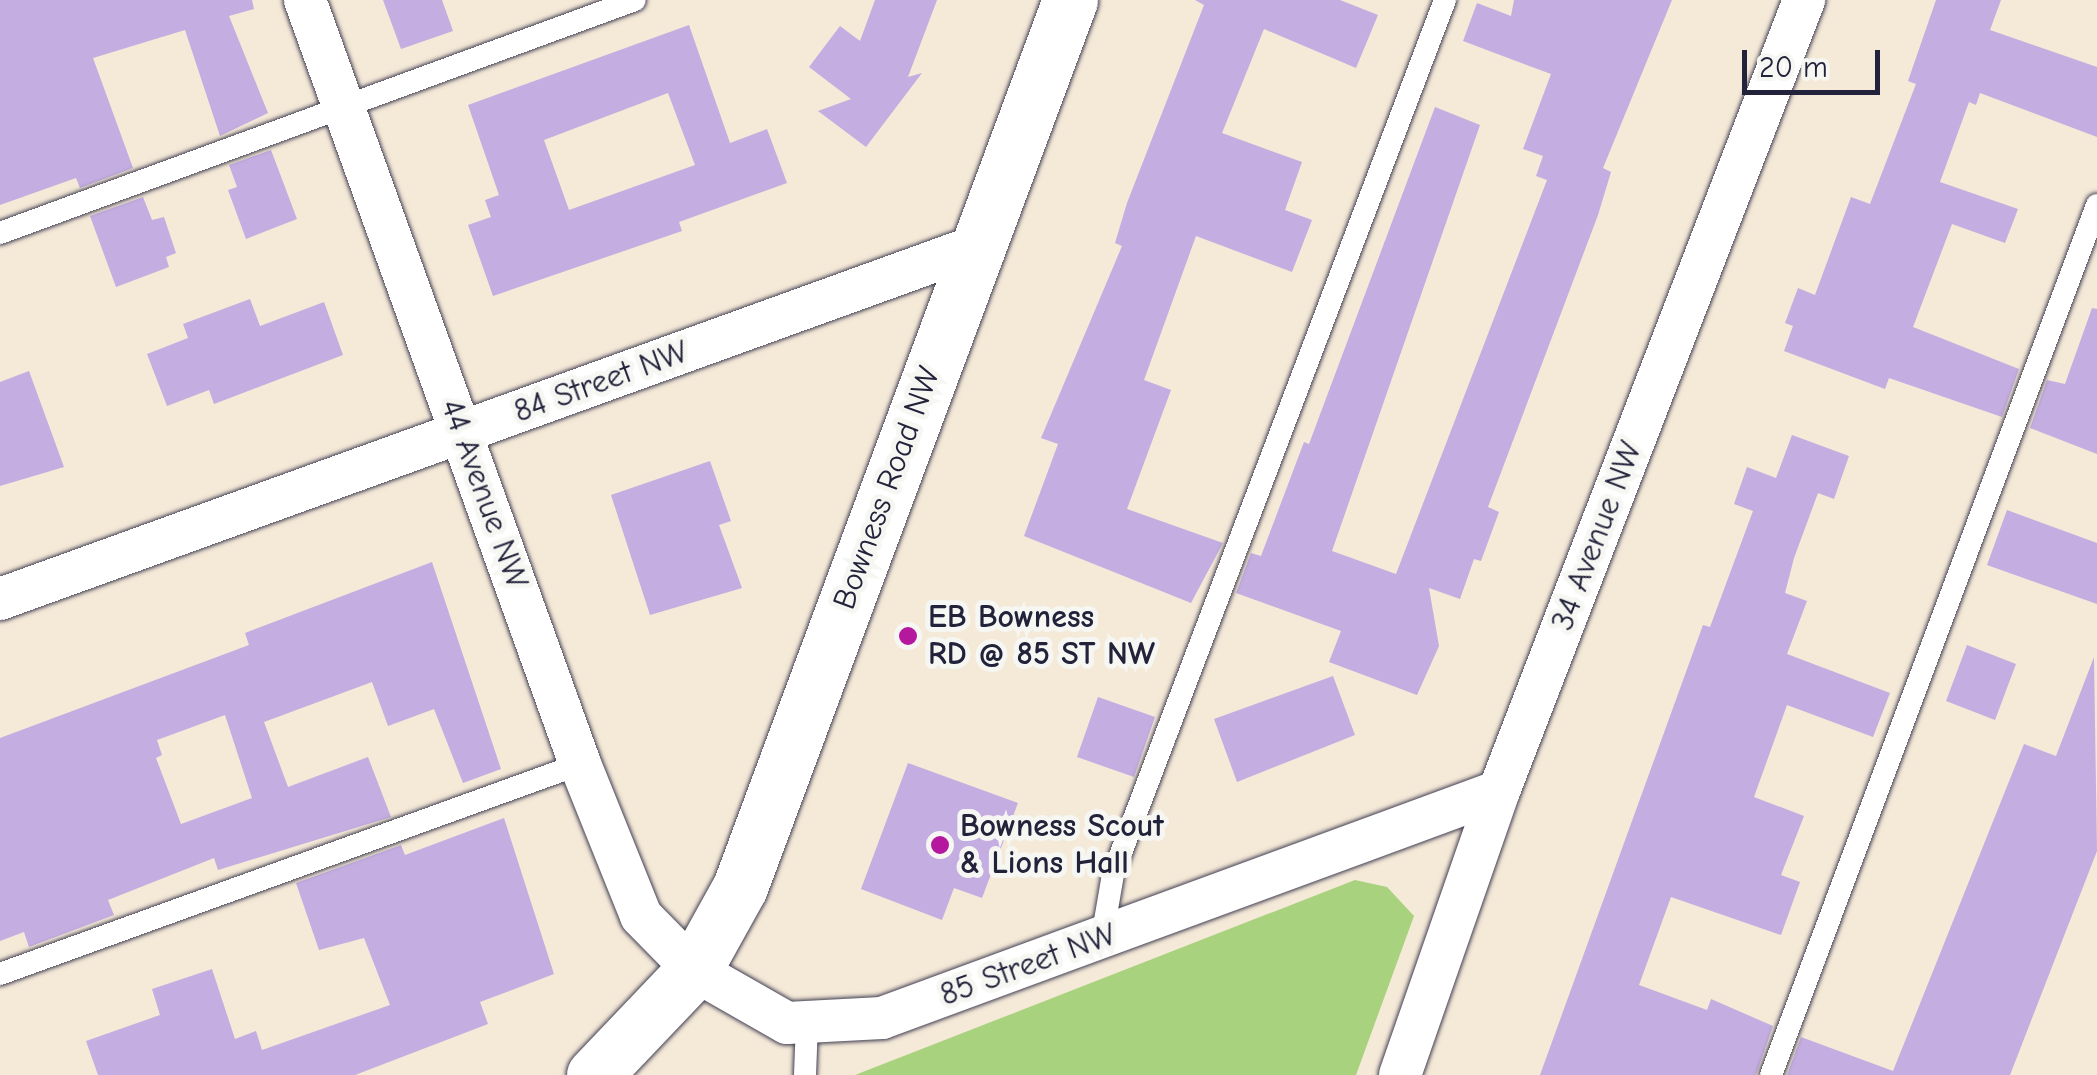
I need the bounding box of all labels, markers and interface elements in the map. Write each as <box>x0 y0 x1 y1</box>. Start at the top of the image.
scale bar <box>1747 30 1884 92</box>
text: 20 m <box>1759 50 1828 85</box>
street label: 84 Street NW <box>509 333 693 431</box>
street label: Bowness Road NW <box>825 361 949 615</box>
street label: 44 Avenue NW <box>432 394 536 594</box>
street label: 34 Avenue NW <box>1543 436 1651 636</box>
place label: EB Bowness RD @ 85 ST NW <box>928 599 1155 674</box>
marker: EB Bowness RD @ 85 ST NW <box>897 625 919 647</box>
place label: Bowness Scout & Lions Hall <box>960 808 1164 883</box>
marker: Bowness Scout & Lions Hall <box>929 834 951 856</box>
street label: 85 Street NW <box>935 915 1121 1015</box>

